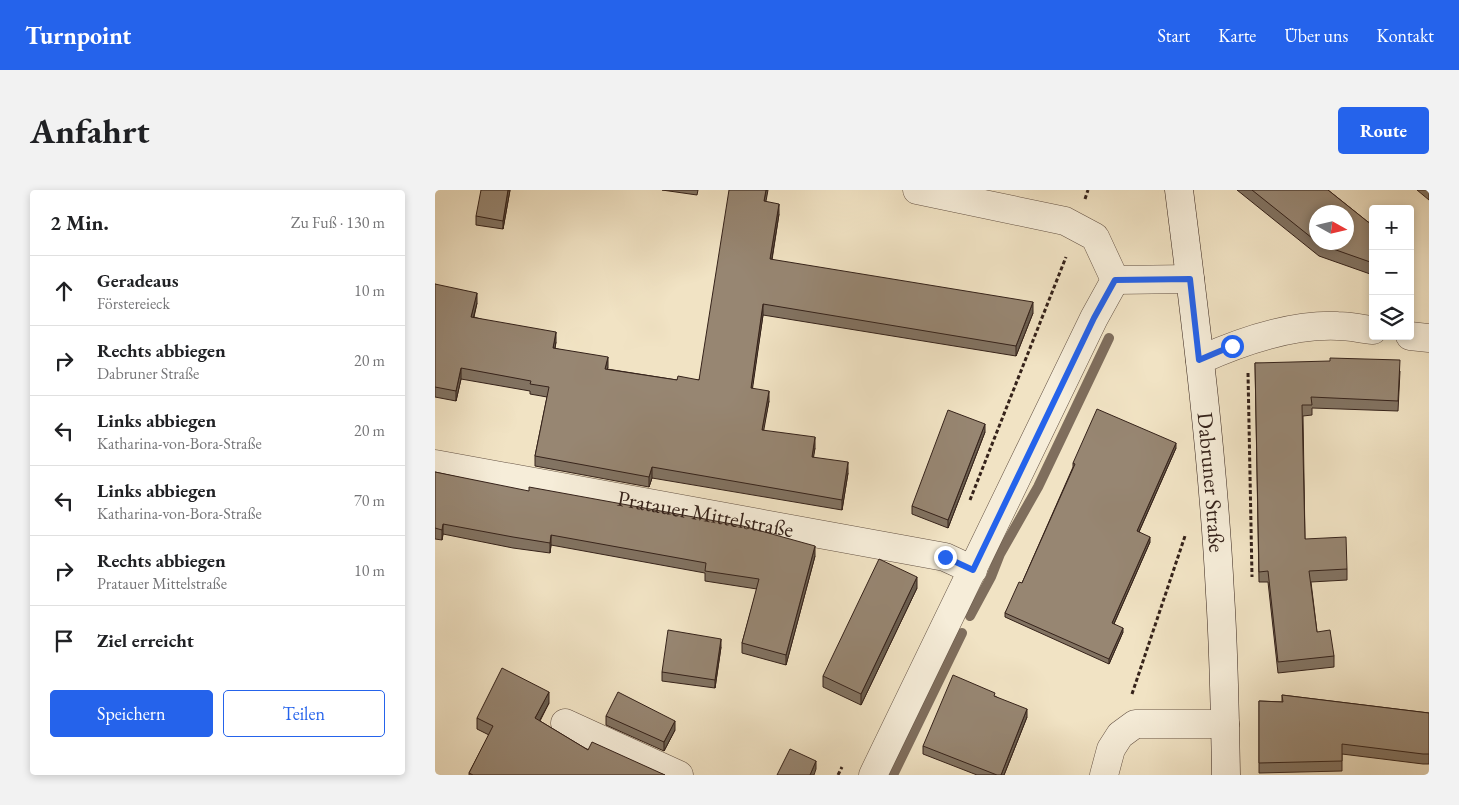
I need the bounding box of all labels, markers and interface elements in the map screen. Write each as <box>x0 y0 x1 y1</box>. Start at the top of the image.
text: Turnpoint <box>25 20 131 51</box>
text: Start <box>1157 24 1190 47</box>
text: Karte <box>1218 24 1256 47</box>
text: Über uns <box>1284 24 1348 47</box>
text: Kontakt <box>1376 24 1434 47</box>
button: Route <box>1338 107 1429 154</box>
text: Anfahrt <box>30 108 150 153</box>
north arrow <box>1309 205 1354 250</box>
map controls <box>1369 205 1414 340</box>
button: + <box>1369 205 1414 250</box>
text: 2 Min. <box>50 209 109 236</box>
text: Zu Fuß · 130 m <box>291 212 385 233</box>
button: − <box>1369 250 1414 295</box>
text: Geradeaus <box>97 268 179 293</box>
icon: ahead <box>50 277 78 305</box>
text: 10 m <box>354 280 385 301</box>
text: Förstereieck <box>97 293 170 314</box>
button: layers <box>1369 295 1414 340</box>
route start <box>1221 335 1244 358</box>
text: Rechts abbiegen <box>97 338 226 363</box>
icon: right <box>50 347 78 375</box>
text: 20 m <box>354 350 385 371</box>
text: Dabruner Straße <box>97 363 199 384</box>
text: Links abbiegen <box>97 408 216 433</box>
street label: Dabruner Straße <box>1191 411 1232 554</box>
icon: left <box>50 417 78 445</box>
text: 20 m <box>354 420 385 441</box>
text: Katharina-von-Bora-Straße <box>97 433 262 454</box>
text: Links abbiegen <box>97 478 216 503</box>
street label: Pratauer Mittelstraße <box>615 484 796 544</box>
icon: left <box>50 487 78 515</box>
text: 70 m <box>354 490 385 511</box>
text: Katharina-von-Bora-Straße <box>97 503 262 524</box>
route end <box>934 546 957 569</box>
text: Rechts abbiegen <box>97 548 226 573</box>
icon: right <box>50 557 78 585</box>
text: 10 m <box>354 560 385 581</box>
text: Pratauer Mittelstraße <box>97 573 227 594</box>
icon: arrive <box>50 627 78 655</box>
text: Ziel erreicht <box>97 628 194 653</box>
button: Speichern <box>50 690 213 737</box>
button: Teilen <box>223 690 385 737</box>

